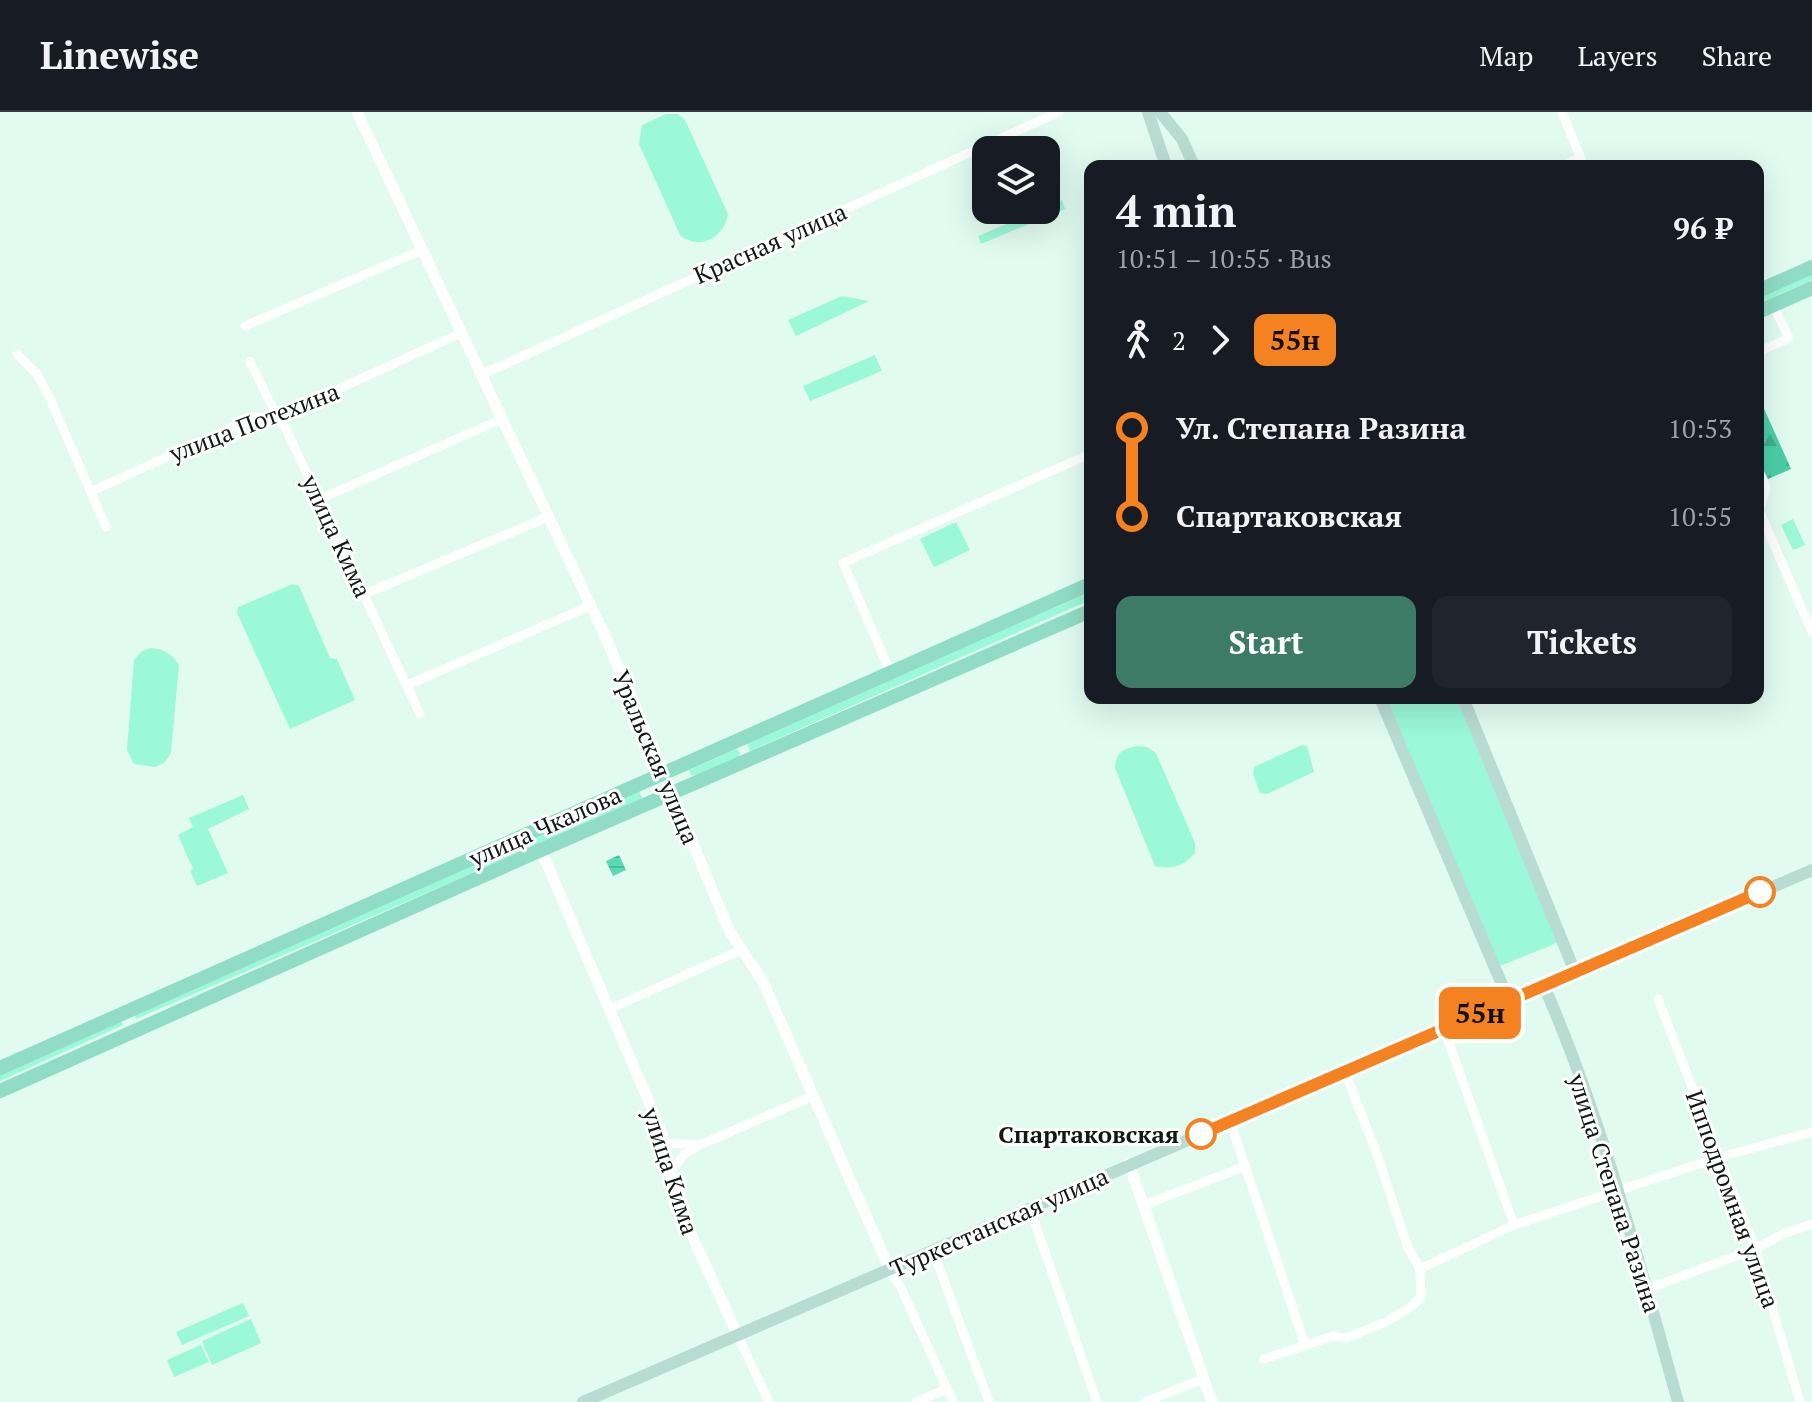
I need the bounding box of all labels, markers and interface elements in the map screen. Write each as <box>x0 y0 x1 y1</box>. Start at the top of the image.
text: Linewise <box>40 30 199 80</box>
text: Map <box>1479 37 1533 74</box>
text: Layers <box>1577 37 1658 74</box>
text: Share <box>1702 37 1772 74</box>
map controls <box>972 136 1060 224</box>
button: layers <box>972 136 1060 224</box>
text: 4 min <box>1116 181 1236 240</box>
street label: Красная улица <box>689 195 851 291</box>
text: 96 ₽ <box>1673 208 1732 248</box>
text: 10:51 – 10:55 · Bus <box>1116 241 1332 275</box>
icon: walk <box>1116 318 1160 362</box>
icon: forward <box>1198 318 1242 362</box>
text: 55н <box>1270 321 1320 358</box>
text: 2 <box>1172 323 1186 357</box>
street label: улица Потехина <box>164 375 344 469</box>
text: Ул. Степана Разина <box>1176 408 1466 448</box>
text: 10:53 <box>1668 411 1732 445</box>
street label: улица Кима <box>294 469 379 603</box>
text: Спартаковская <box>1176 496 1402 536</box>
text: 10:55 <box>1668 499 1732 533</box>
button: Start <box>1116 596 1416 688</box>
button: Tickets <box>1432 596 1732 688</box>
street label: Уральская улица <box>605 665 707 849</box>
street label: улица Чкалова <box>463 778 626 874</box>
unlabelled marker <box>1745 877 1775 907</box>
line badge: 55н <box>1434 987 1526 1039</box>
text: 55н <box>1455 994 1505 1031</box>
street label: улица Степана Разина <box>1561 1069 1669 1317</box>
street label: Ипподромная улица <box>1679 1086 1787 1312</box>
street label: улица Кима <box>635 1102 707 1239</box>
place label: Спартаковская <box>998 1118 1179 1150</box>
marker: Спартаковская <box>1186 1119 1216 1149</box>
street label: Туркестанская улица <box>885 1159 1113 1285</box>

